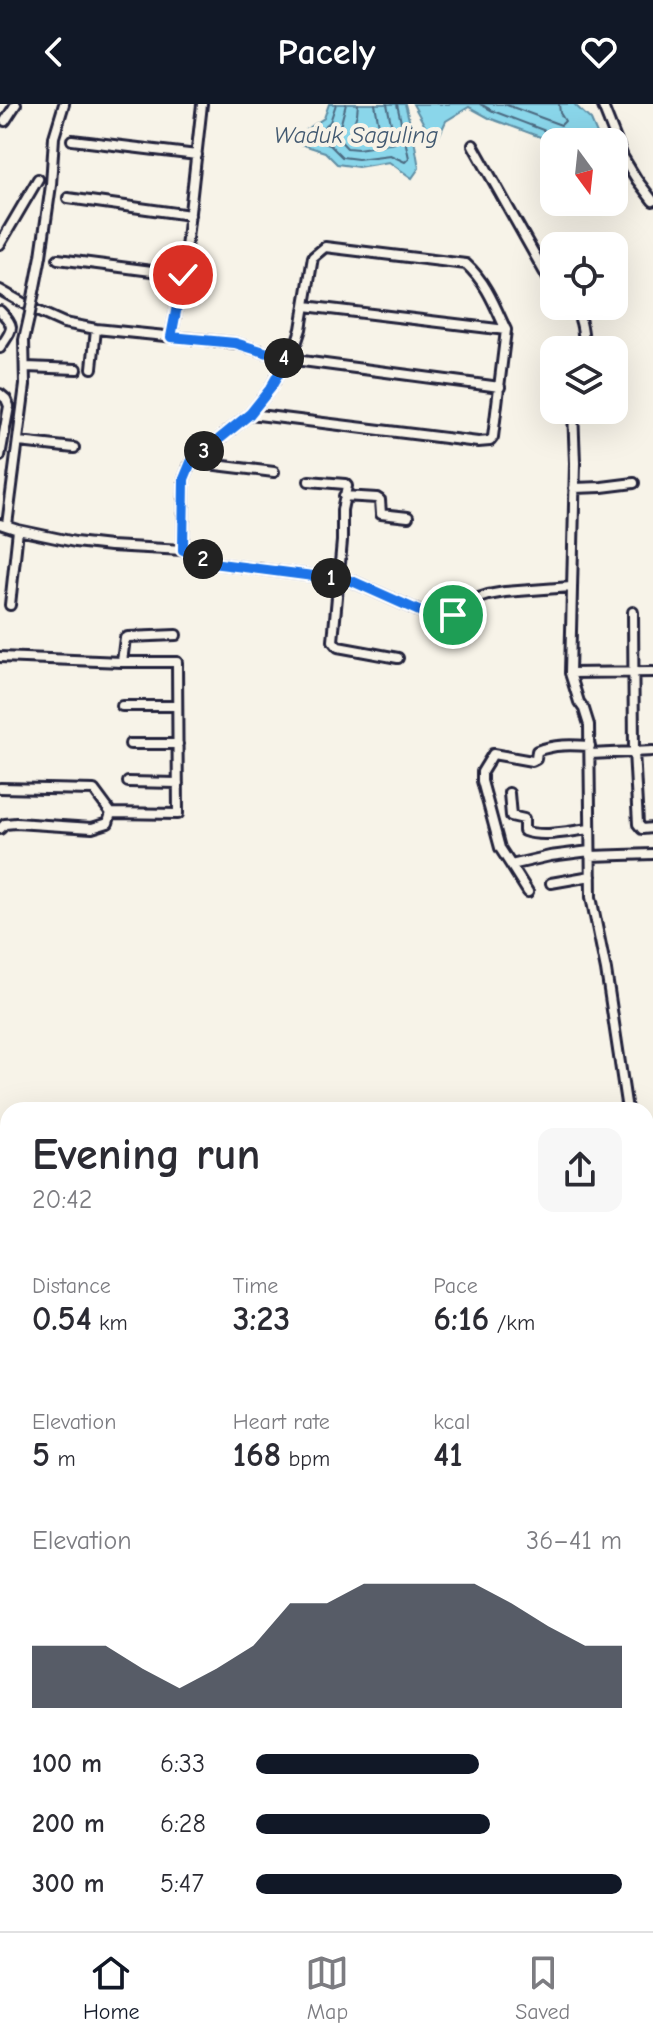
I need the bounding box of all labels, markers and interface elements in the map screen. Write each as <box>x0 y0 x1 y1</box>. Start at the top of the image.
icon: back <box>32 30 76 74</box>
icon: heart <box>577 30 621 74</box>
text: Pacely <box>278 32 375 73</box>
water label: Waduk Saguling <box>274 121 438 149</box>
north arrow <box>540 128 628 216</box>
map controls <box>540 128 628 424</box>
button: locate <box>540 232 628 320</box>
pin <box>149 241 217 309</box>
icon: check <box>161 253 205 297</box>
button: layers <box>540 336 628 424</box>
pin: 4 <box>264 338 304 378</box>
text: 4 <box>279 345 289 371</box>
pin: 3 <box>184 431 224 471</box>
text: 3 <box>199 438 209 464</box>
pin: 2 <box>183 539 223 579</box>
text: 2 <box>198 546 208 572</box>
pin: 1 <box>311 558 351 598</box>
text: 1 <box>327 565 335 591</box>
pin <box>419 581 487 649</box>
icon: arrive <box>431 593 475 637</box>
button: share <box>538 1128 622 1212</box>
text: Evening run <box>32 1129 260 1180</box>
text: 20:42 <box>32 1185 92 1215</box>
text: Distance <box>32 1273 111 1299</box>
text: Time <box>233 1273 278 1299</box>
text: Pace <box>433 1273 478 1299</box>
text: 0.54 <box>32 1299 92 1339</box>
text: 3:23 <box>233 1299 290 1339</box>
text: 6:16 <box>433 1299 489 1339</box>
text: km <box>92 1310 128 1336</box>
text: /km <box>489 1310 535 1336</box>
text: Elevation <box>32 1409 116 1435</box>
text: Heart rate <box>233 1409 330 1435</box>
text: kcal <box>433 1409 470 1435</box>
text: 5 <box>32 1435 50 1475</box>
text: 168 <box>233 1435 281 1475</box>
text: 41 <box>433 1435 463 1475</box>
text: m <box>50 1446 76 1472</box>
text: bpm <box>281 1446 330 1472</box>
text: Elevation <box>32 1526 132 1556</box>
text: 36–41 m <box>526 1526 622 1556</box>
text: 100 m <box>32 1749 102 1779</box>
text: 6:33 <box>160 1749 205 1779</box>
text: 200 m <box>32 1809 105 1839</box>
text: 6:28 <box>160 1809 206 1839</box>
text: 300 m <box>32 1869 105 1899</box>
text: 5:47 <box>160 1869 204 1899</box>
tab: Home <box>83 1951 140 2025</box>
tab: Map <box>305 1951 349 2025</box>
tab: Saved <box>515 1951 570 2025</box>

